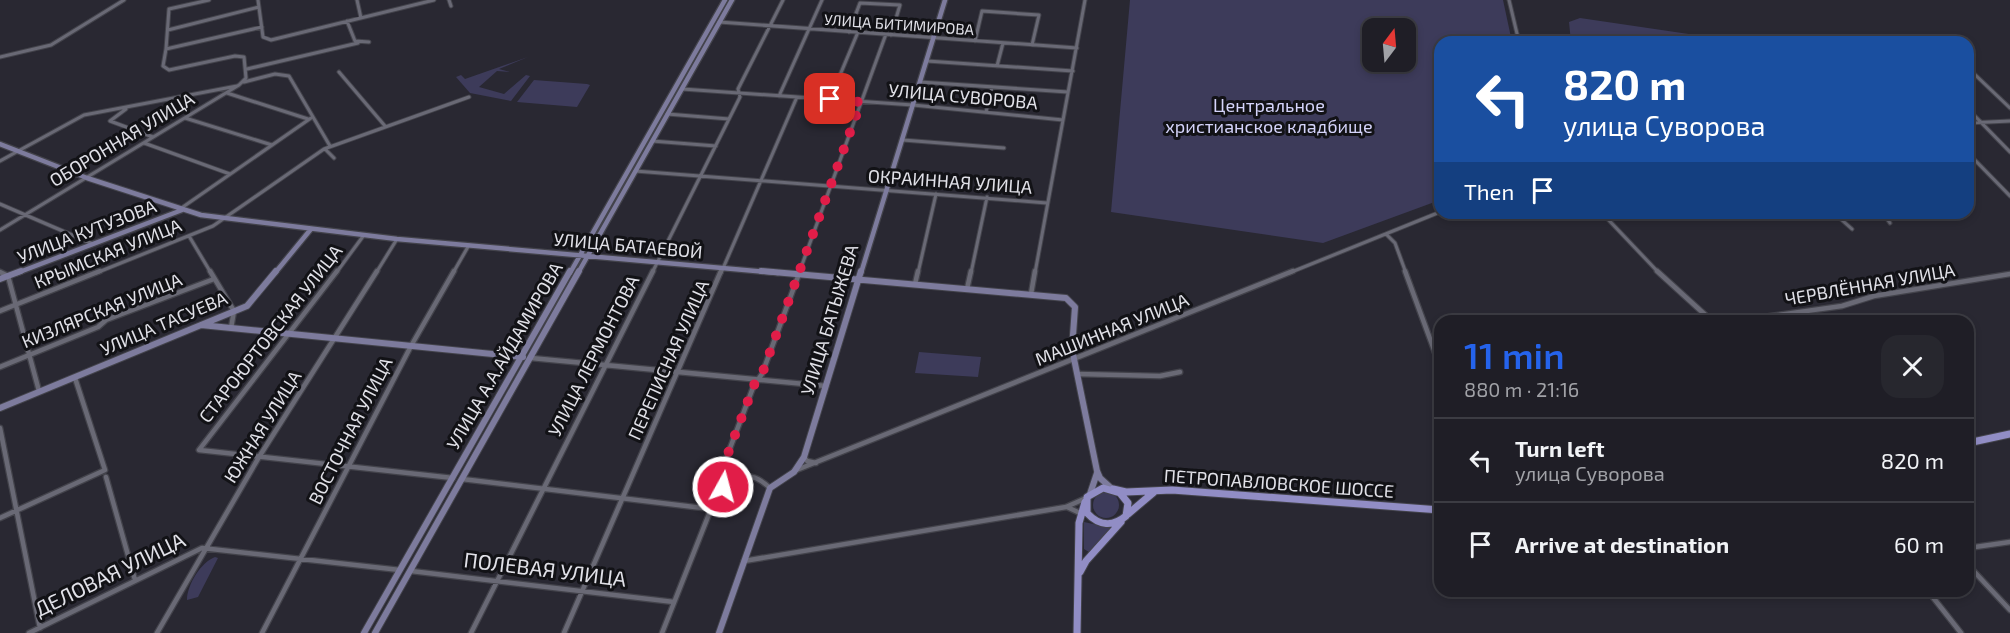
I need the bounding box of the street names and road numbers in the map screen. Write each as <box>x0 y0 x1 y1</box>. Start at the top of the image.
street label: УЛИЦА БИТИМИРОВА <box>823 10 975 38</box>
street label: УЛИЦА СУВОРОВА <box>888 79 1039 114</box>
street label: ОБОРОННАЯ УЛИЦА <box>45 87 199 191</box>
street label: ОКРАИННАЯ УЛИЦА <box>867 164 1034 198</box>
street label: УЛИЦА КУТУЗОВА <box>14 194 160 268</box>
street label: КРЫМСКАЯ УЛИЦА <box>31 213 185 293</box>
street label: УЛИЦА БАТАЕВОЙ <box>553 228 703 262</box>
street label: СТАРОЮРТОВСКАЯ УЛИЦА <box>194 239 347 427</box>
street label: УЛИЦА БАТЫЖЕВА <box>796 241 863 398</box>
street label: УЛИЦА А.А.АЙДАМИРОВА <box>442 257 567 453</box>
street label: ЧЕРВЛЁННАЯ УЛИЦА <box>1783 258 1957 310</box>
street label: КИЗЛЯРСКАЯ УЛИЦА <box>18 268 186 352</box>
street label: УЛИЦА ЛЕРМОНТОВА <box>543 271 644 440</box>
street label: ПЕРЕПИСНАЯ УЛИЦА <box>623 275 714 443</box>
street label: УЛИЦА ТАСУЕВА <box>97 286 231 360</box>
street label: МАШИННАЯ УЛИЦА <box>1032 288 1192 370</box>
street label: ВОСТОЧНАЯ УЛИЦА <box>303 353 397 508</box>
street label: ЮЖНАЯ УЛИЦА <box>219 366 306 487</box>
street label: ПЕТРОПАВЛОВСКОЕ ШОССЕ <box>1163 464 1395 502</box>
street label: ДЕЛОВАЯ УЛИЦА <box>30 526 189 621</box>
street label: ПОЛЕВАЯ УЛИЦА <box>462 546 628 591</box>

